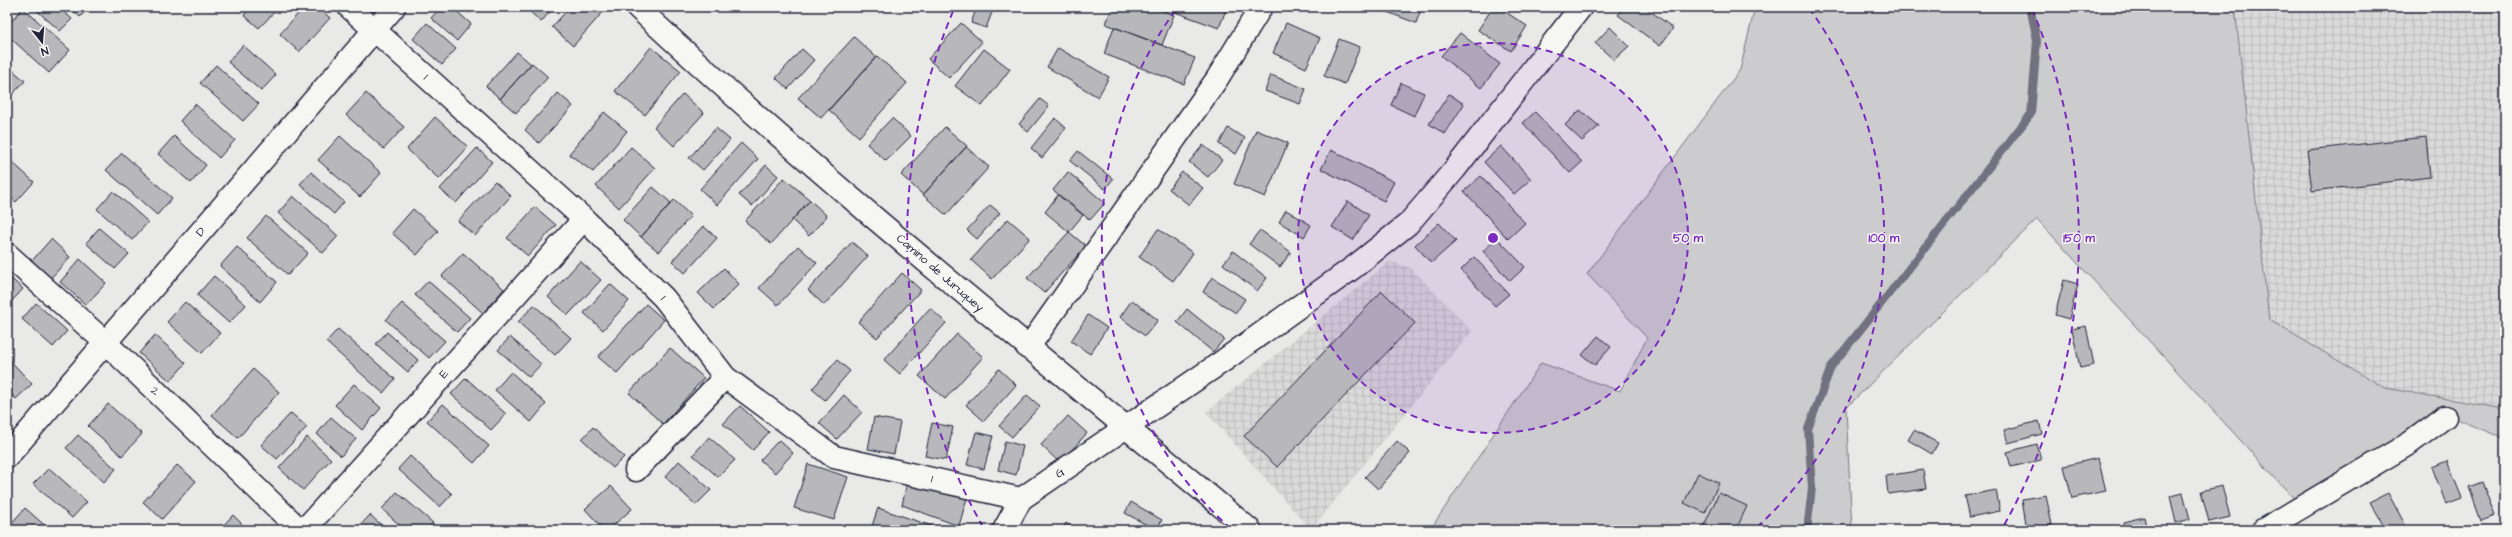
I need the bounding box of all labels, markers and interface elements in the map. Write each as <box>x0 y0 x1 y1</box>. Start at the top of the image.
north arrow <box>22 22 62 62</box>
text: N <box>39 43 50 59</box>
street label: 1 <box>420 70 433 84</box>
street label: D <box>192 223 210 241</box>
street label: Camino de Juruquey <box>892 230 988 317</box>
text: 50 m <box>1673 230 1704 247</box>
text: 100 m <box>1869 230 1900 247</box>
text: 150 m <box>2063 230 2096 247</box>
centre of rings <box>1486 231 1500 245</box>
street label: 1 <box>656 292 670 305</box>
street label: E <box>435 366 453 382</box>
street label: 2 <box>147 382 163 400</box>
street label: G <box>1052 463 1069 482</box>
street label: 1 <box>929 471 935 488</box>

